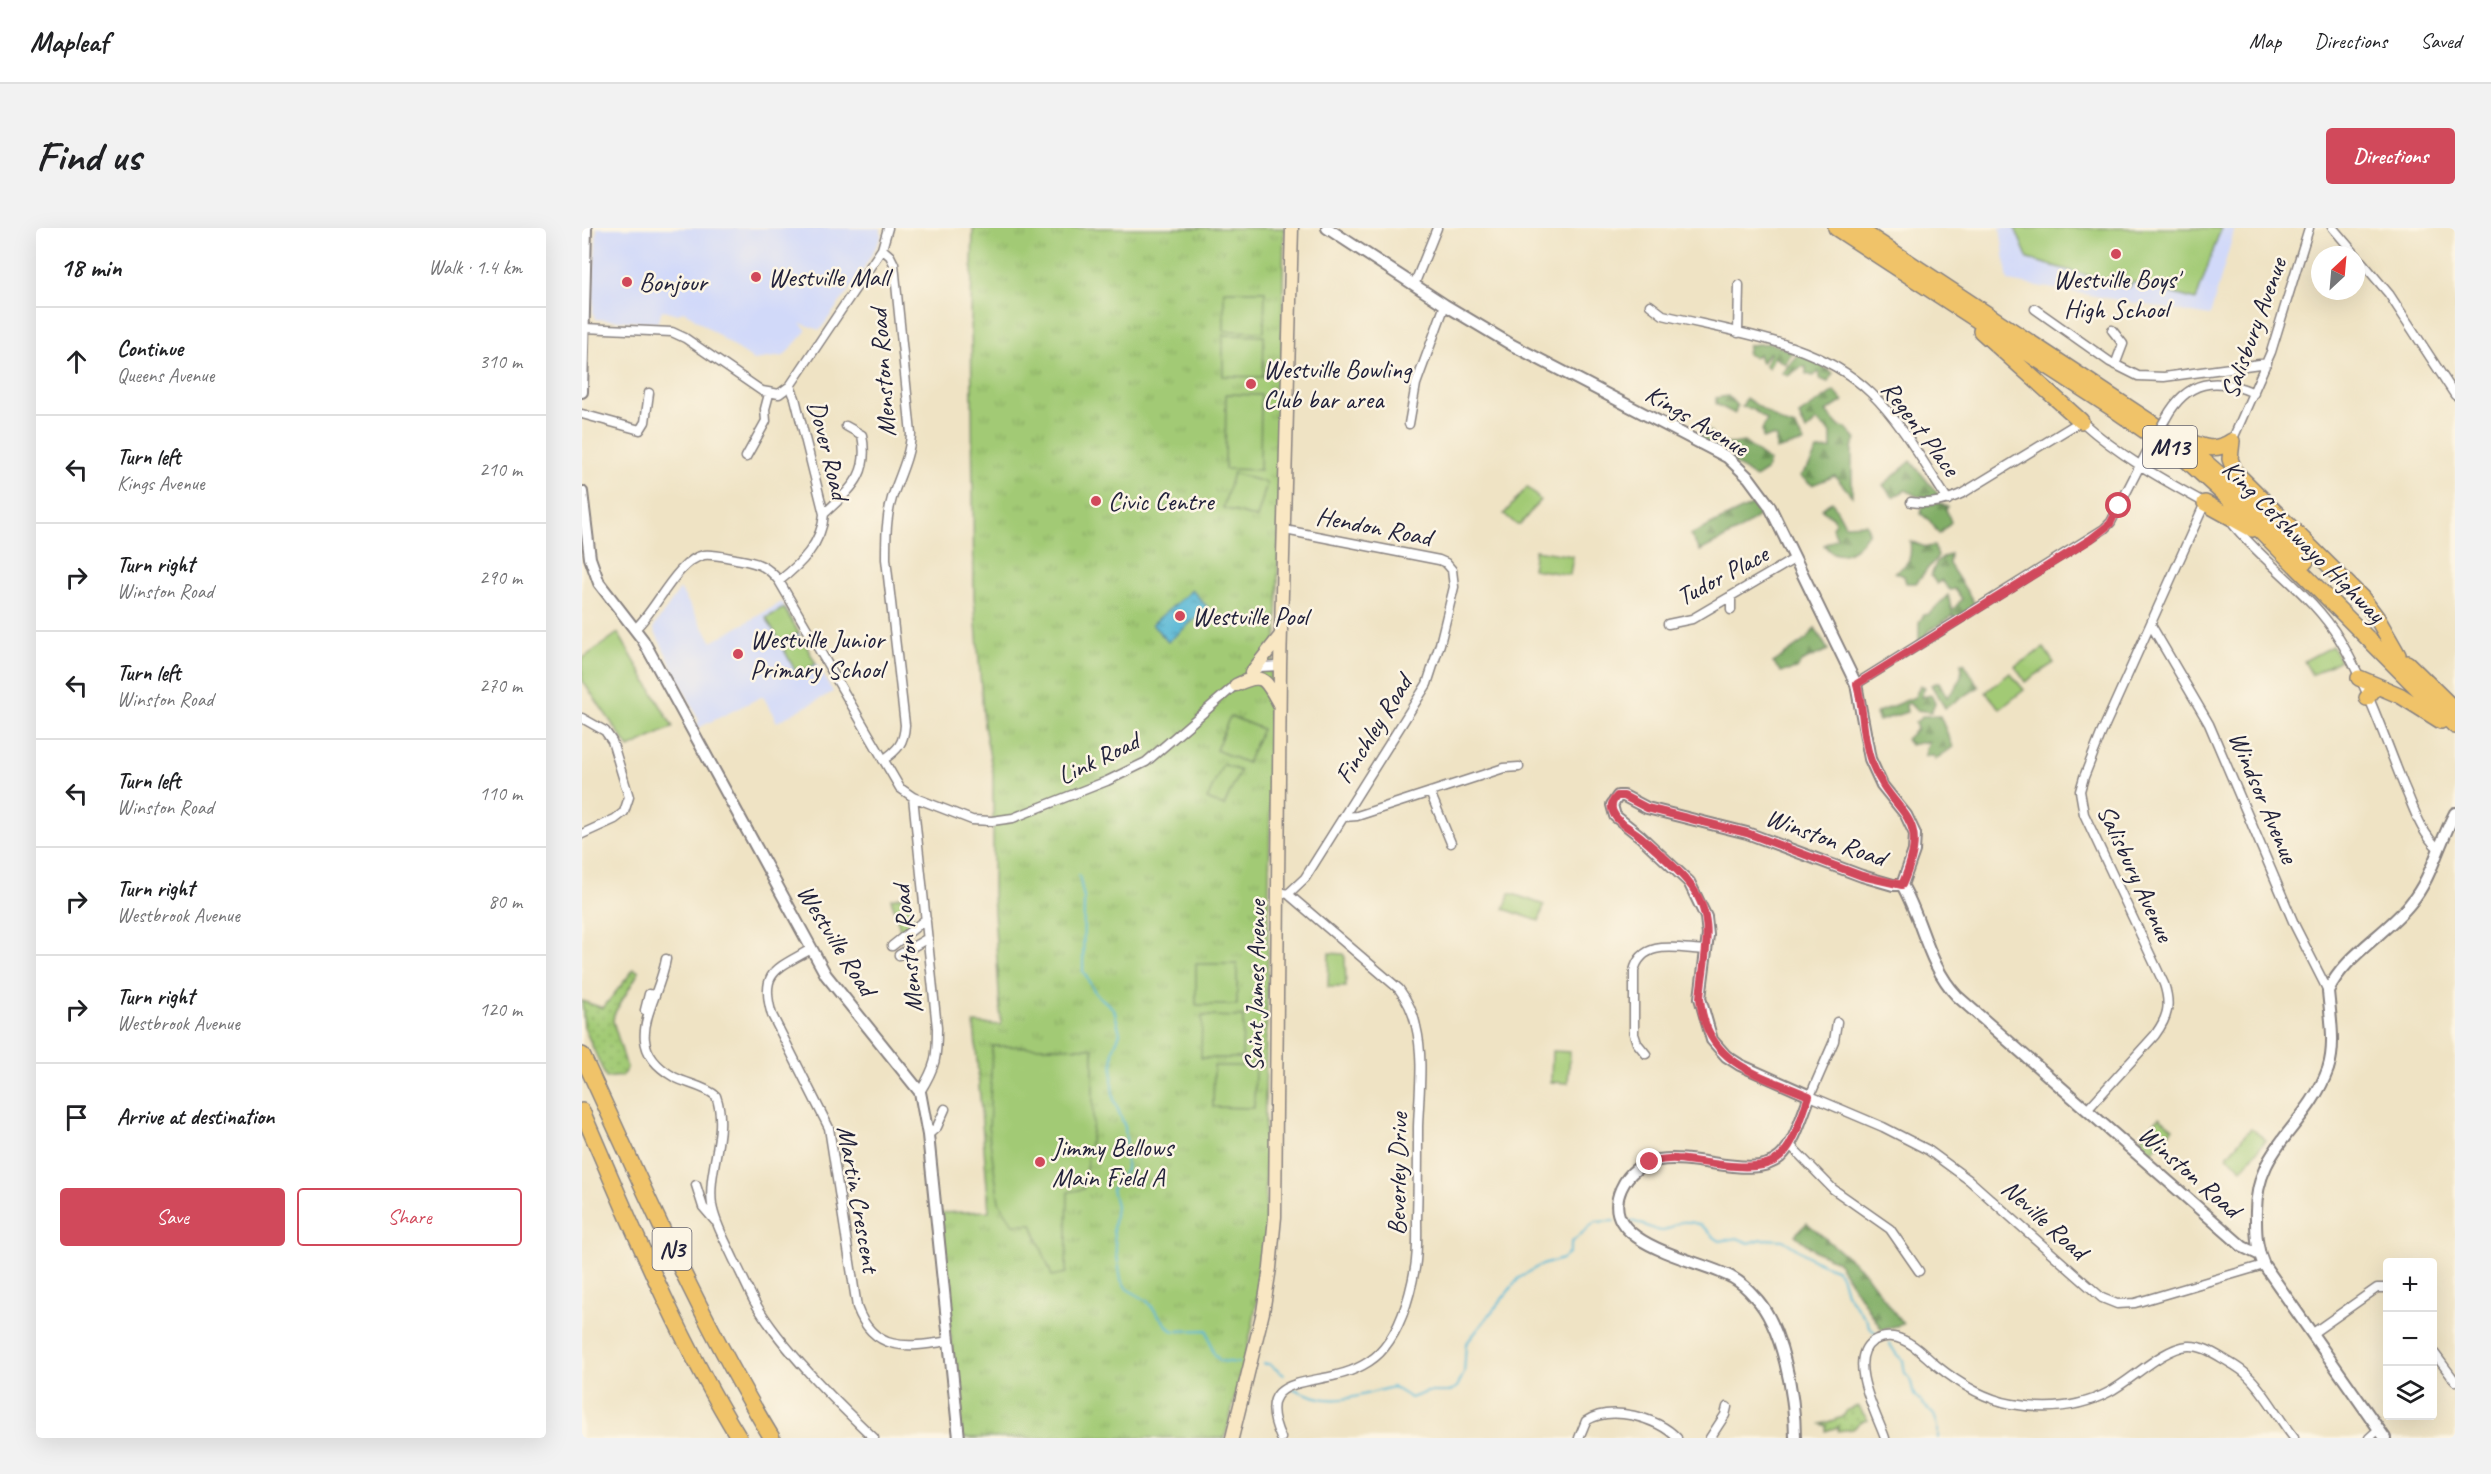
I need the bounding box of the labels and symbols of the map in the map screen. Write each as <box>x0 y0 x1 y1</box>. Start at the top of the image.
north arrow <box>2311 246 2365 300</box>
marker: Westville Boys' High School <box>2109 247 2123 261</box>
street label: Salisbury Avenue <box>2213 252 2295 403</box>
place label: Westville Mall <box>768 261 893 294</box>
place label: Westville Boys' High School <box>2053 263 2184 326</box>
place label: Bonjour <box>639 266 710 299</box>
marker: Westville Mall <box>749 270 763 284</box>
marker: Bonjour <box>620 275 634 289</box>
street label: Menston Road <box>861 304 903 438</box>
place label: Westville Bowling Club bar area <box>1263 353 1413 416</box>
street label: Regent Place <box>1874 374 1969 485</box>
marker: Westville Bowling Club bar area <box>1244 377 1258 391</box>
street label: Kings Avenue <box>1639 377 1755 465</box>
street label: Dover Road <box>800 397 858 507</box>
road number: M13 <box>2143 426 2197 468</box>
street label: King Cetshwayo Highway <box>2215 453 2394 631</box>
place label: Civic Centre <box>1108 485 1216 518</box>
route start <box>2105 492 2131 518</box>
marker: Civic Centre <box>1089 494 1103 508</box>
street label: Hendon Road <box>1314 499 1438 555</box>
street label: Tudor Place <box>1671 536 1776 613</box>
place label: Westville Pool <box>1192 600 1313 633</box>
marker: Westville Pool <box>1173 609 1187 623</box>
place label: Westville Junior Primary School <box>750 623 888 686</box>
marker: Westville Junior Primary School <box>731 647 745 661</box>
street label: Finchley Road <box>1327 666 1422 790</box>
street label: Link Road <box>1052 723 1148 792</box>
street label: Windsor Avenue <box>2221 726 2307 869</box>
street label: Salisbury Avenue <box>2089 800 2182 948</box>
street label: Winston Road <box>1761 801 1894 876</box>
street label: Westville Road <box>789 878 886 1005</box>
street label: Menston Road <box>884 880 931 1014</box>
street label: Saint James Avenue <box>1238 897 1274 1072</box>
street label: Beverley Drive <box>1380 1111 1415 1236</box>
street label: Winston Road <box>2132 1118 2251 1227</box>
street label: Martin Crescent <box>829 1123 888 1277</box>
place label: Jimmy Bellows Main Field A <box>1050 1131 1175 1194</box>
route end <box>1636 1148 1662 1174</box>
marker: Jimmy Bellows Main Field A <box>1033 1155 1047 1169</box>
street label: Neville Road <box>1995 1172 2097 1269</box>
road number: N3 <box>652 1228 692 1270</box>

